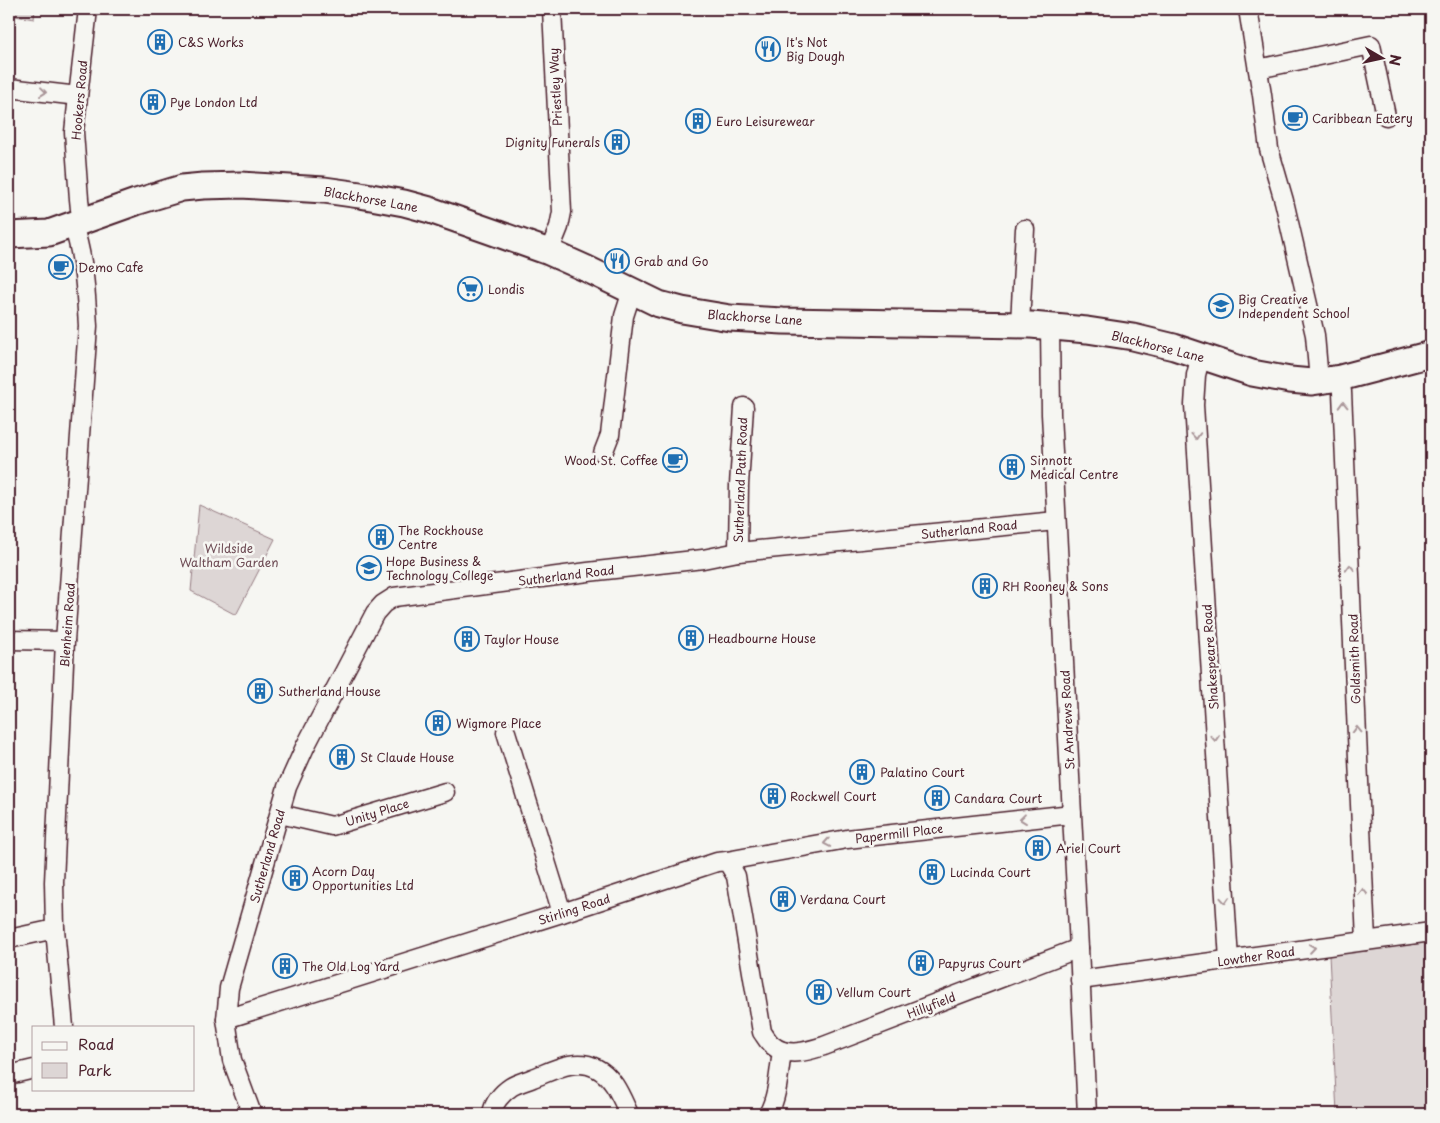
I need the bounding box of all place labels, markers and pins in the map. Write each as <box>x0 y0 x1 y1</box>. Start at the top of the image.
building icon: C&S Works <box>147 29 173 55</box>
place label: C&S Works <box>178 33 244 51</box>
place label: It's Not Big Dough <box>786 33 845 65</box>
restaurant icon: It's Not Big Dough <box>755 36 781 62</box>
building icon: Pye London Ltd <box>140 89 166 115</box>
place label: Pye London Ltd <box>170 93 258 111</box>
cafe icon: Caribbean Eatery <box>1282 105 1308 131</box>
building icon: Euro Leisurewear <box>685 108 711 134</box>
place label: Caribbean Eatery <box>1312 109 1413 127</box>
place label: Euro Leisurewear <box>716 112 815 130</box>
building icon: Dignity Funerals <box>604 129 630 155</box>
place label: Dignity Funerals <box>505 133 601 151</box>
restaurant icon: Grab and Go <box>604 248 630 274</box>
place label: Grab and Go <box>634 252 709 270</box>
cafe icon: Demo Cafe <box>48 254 74 280</box>
place label: Demo Cafe <box>78 258 143 276</box>
supermarket icon: Londis <box>457 276 483 302</box>
place label: Londis <box>488 280 525 298</box>
place label: Big Creative Independent School <box>1238 290 1350 322</box>
school or university icon: Big Creative Independent School <box>1208 293 1234 319</box>
cafe icon: Wood St. Coffee <box>662 447 688 473</box>
place label: Wood St. Coffee <box>564 451 658 469</box>
place label: Sinnott Medical Centre <box>1030 451 1118 483</box>
building icon: Sinnott Medical Centre <box>999 454 1025 480</box>
place label: The Rockhouse Centre <box>398 521 484 553</box>
building icon: The Rockhouse Centre <box>368 524 394 550</box>
place label: Hope Business & Technology College <box>386 552 494 584</box>
school or university icon: Hope Business & Technology College <box>356 555 382 581</box>
building icon: RH Rooney & Sons <box>972 573 998 599</box>
place label: RH Rooney & Sons <box>1002 577 1109 595</box>
building icon: Headbourne House <box>678 625 704 651</box>
building icon: Taylor House <box>454 626 480 652</box>
place label: Headbourne House <box>708 629 817 647</box>
place label: Taylor House <box>484 630 559 648</box>
building icon: Sutherland House <box>247 678 273 704</box>
place label: Sutherland House <box>278 682 381 700</box>
building icon: Wigmore Place <box>425 710 451 736</box>
place label: Wigmore Place <box>456 714 541 732</box>
building icon: St Claude House <box>329 744 355 770</box>
place label: St Claude House <box>360 748 455 766</box>
building icon: Palatino Court <box>849 759 875 785</box>
place label: Palatino Court <box>880 763 965 781</box>
building icon: Rockwell Court <box>760 783 786 809</box>
building icon: Candara Court <box>924 785 950 811</box>
place label: Rockwell Court <box>790 787 877 805</box>
place label: Candara Court <box>954 789 1042 807</box>
building icon: Ariel Court <box>1025 835 1051 861</box>
place label: Ariel Court <box>1056 839 1121 857</box>
building icon: Lucinda Court <box>919 859 945 885</box>
place label: Acorn Day Opportunities Ltd <box>312 862 414 894</box>
place label: Lucinda Court <box>950 863 1031 881</box>
building icon: Acorn Day Opportunities Ltd <box>282 865 308 891</box>
building icon: Verdana Court <box>770 886 796 912</box>
place label: Verdana Court <box>800 890 886 908</box>
building icon: Papyrus Court <box>908 950 934 976</box>
building icon: The Old Log Yard <box>272 953 298 979</box>
place label: Papyrus Court <box>938 954 1021 972</box>
place label: The Old Log Yard <box>302 957 400 975</box>
building icon: Vellum Court <box>806 979 832 1005</box>
place label: Vellum Court <box>836 983 911 1001</box>

